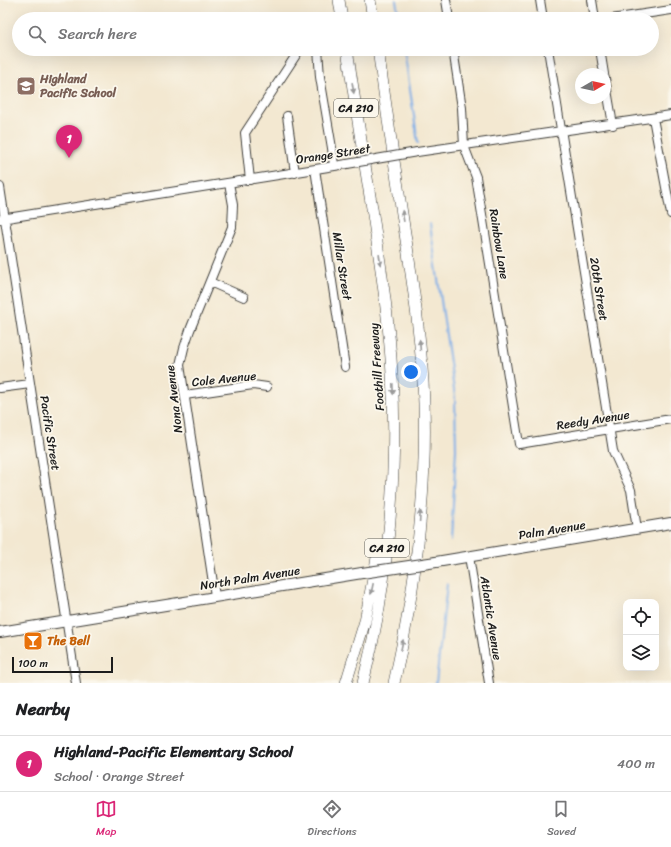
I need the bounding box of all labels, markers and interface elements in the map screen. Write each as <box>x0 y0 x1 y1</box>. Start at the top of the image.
search box <box>12 12 659 56</box>
text: Search here <box>58 21 137 47</box>
icon: search <box>26 23 48 45</box>
place label: Highland Pacific School <box>39 68 117 104</box>
north arrow <box>575 68 611 104</box>
school or university icon: Highland Pacific School <box>15 75 37 97</box>
one-way arrow <box>350 81 356 94</box>
road number: CA 210 <box>334 99 378 117</box>
pin: 1 <box>56 125 82 158</box>
street label: Orange Street <box>294 137 373 171</box>
street label: Rainbow Lane <box>483 207 515 281</box>
one-way arrow <box>400 210 406 222</box>
street label: Millar Street <box>326 230 358 303</box>
one-way arrow <box>377 254 383 266</box>
street label: 20th Street <box>583 256 615 322</box>
street label: Foothill Freeway <box>363 322 391 412</box>
one-way arrow <box>417 339 424 351</box>
your location <box>401 362 421 382</box>
street label: Nona Avenue <box>159 364 189 434</box>
street label: Cole Avenue <box>191 365 257 393</box>
one-way arrow <box>390 383 396 396</box>
street label: Pacific Street <box>33 394 67 472</box>
street label: Reedy Avenue <box>555 403 631 437</box>
one-way arrow <box>417 510 424 522</box>
street label: Palm Avenue <box>517 514 587 546</box>
road number: CA 210 <box>365 539 409 557</box>
street label: North Palm Avenue <box>198 559 302 597</box>
street label: Atlantic Avenue <box>473 573 509 662</box>
one-way arrow <box>368 583 374 595</box>
map controls <box>623 599 659 671</box>
button: locate <box>623 599 659 635</box>
bar icon: The Bell <box>22 630 44 652</box>
place label: The Bell <box>47 630 91 652</box>
button: layers <box>623 635 659 671</box>
one-way arrow <box>400 639 406 651</box>
text: 100 m <box>18 654 48 673</box>
scale bar <box>12 655 113 674</box>
text: Nearby <box>16 694 70 724</box>
text: Highland-Pacific Elementary School <box>54 739 293 765</box>
text: 1 <box>26 752 32 775</box>
text: 400 m <box>617 752 655 775</box>
text: School · Orange Street <box>54 765 184 788</box>
tab: Map <box>95 798 117 841</box>
tab: Directions <box>307 798 357 841</box>
tab: Saved <box>547 798 576 841</box>

